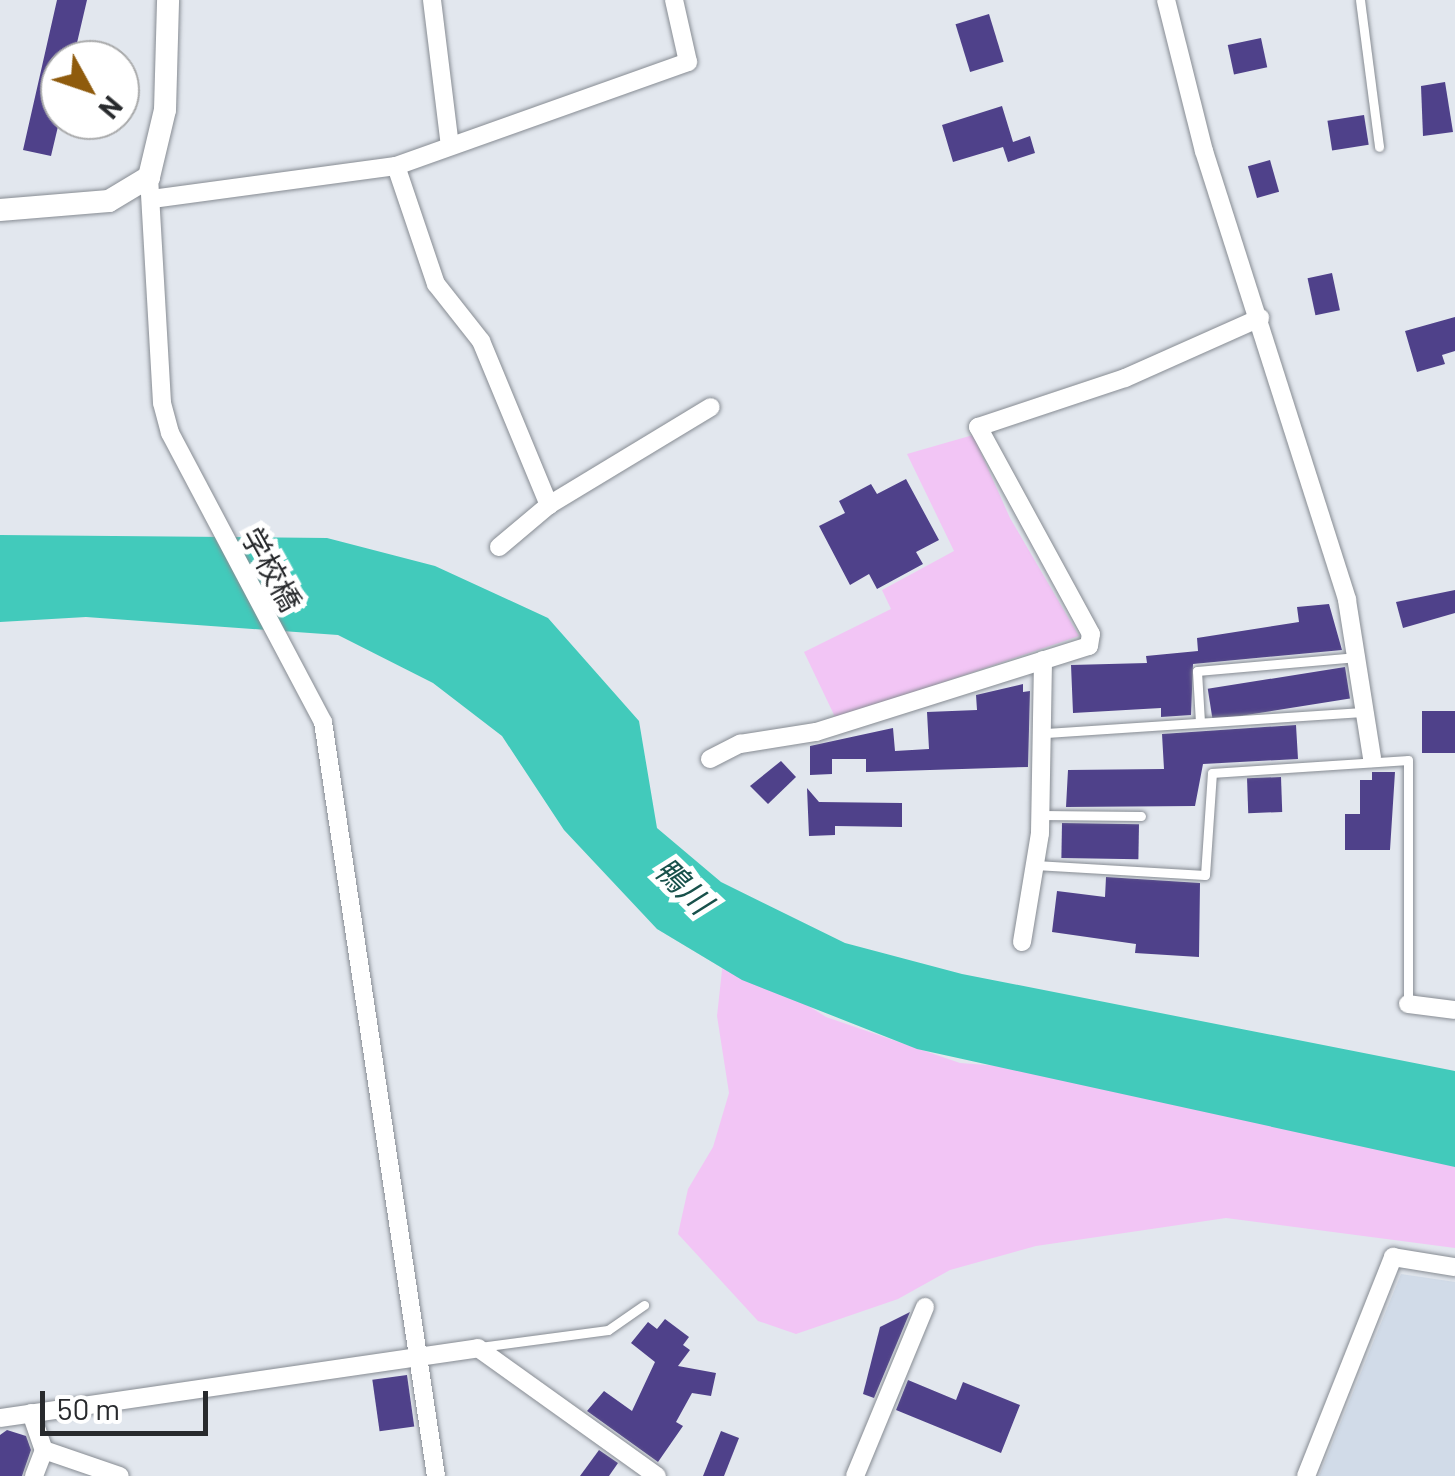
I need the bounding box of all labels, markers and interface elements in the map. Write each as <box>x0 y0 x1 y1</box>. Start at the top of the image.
north arrow <box>40 40 140 140</box>
text: N <box>92 90 130 126</box>
street label: 学校橋 <box>234 521 310 617</box>
water label: 鴨川 <box>648 849 720 921</box>
scale bar <box>45 1371 212 1433</box>
text: 50 m <box>57 1390 120 1426</box>

